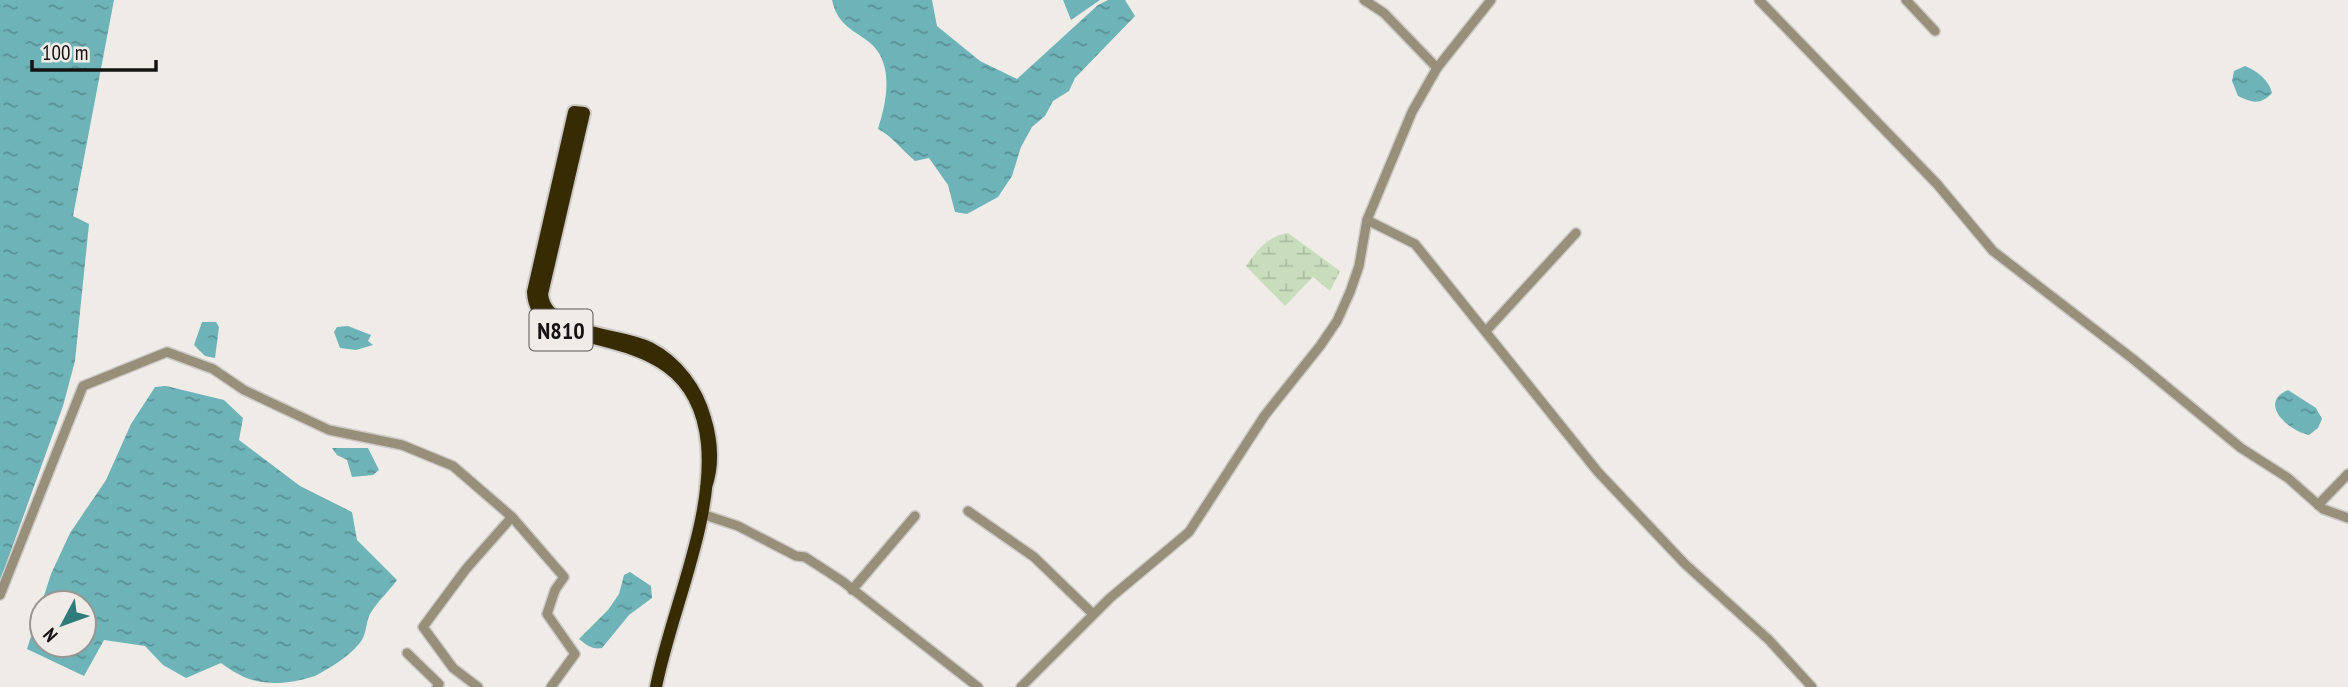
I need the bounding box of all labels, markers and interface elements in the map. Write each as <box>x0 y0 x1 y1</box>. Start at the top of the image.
scale bar <box>32 28 156 72</box>
text: 100 m <box>42 39 88 66</box>
road number: N810 <box>530 310 592 351</box>
north arrow <box>28 589 98 659</box>
text: N <box>38 623 63 647</box>

